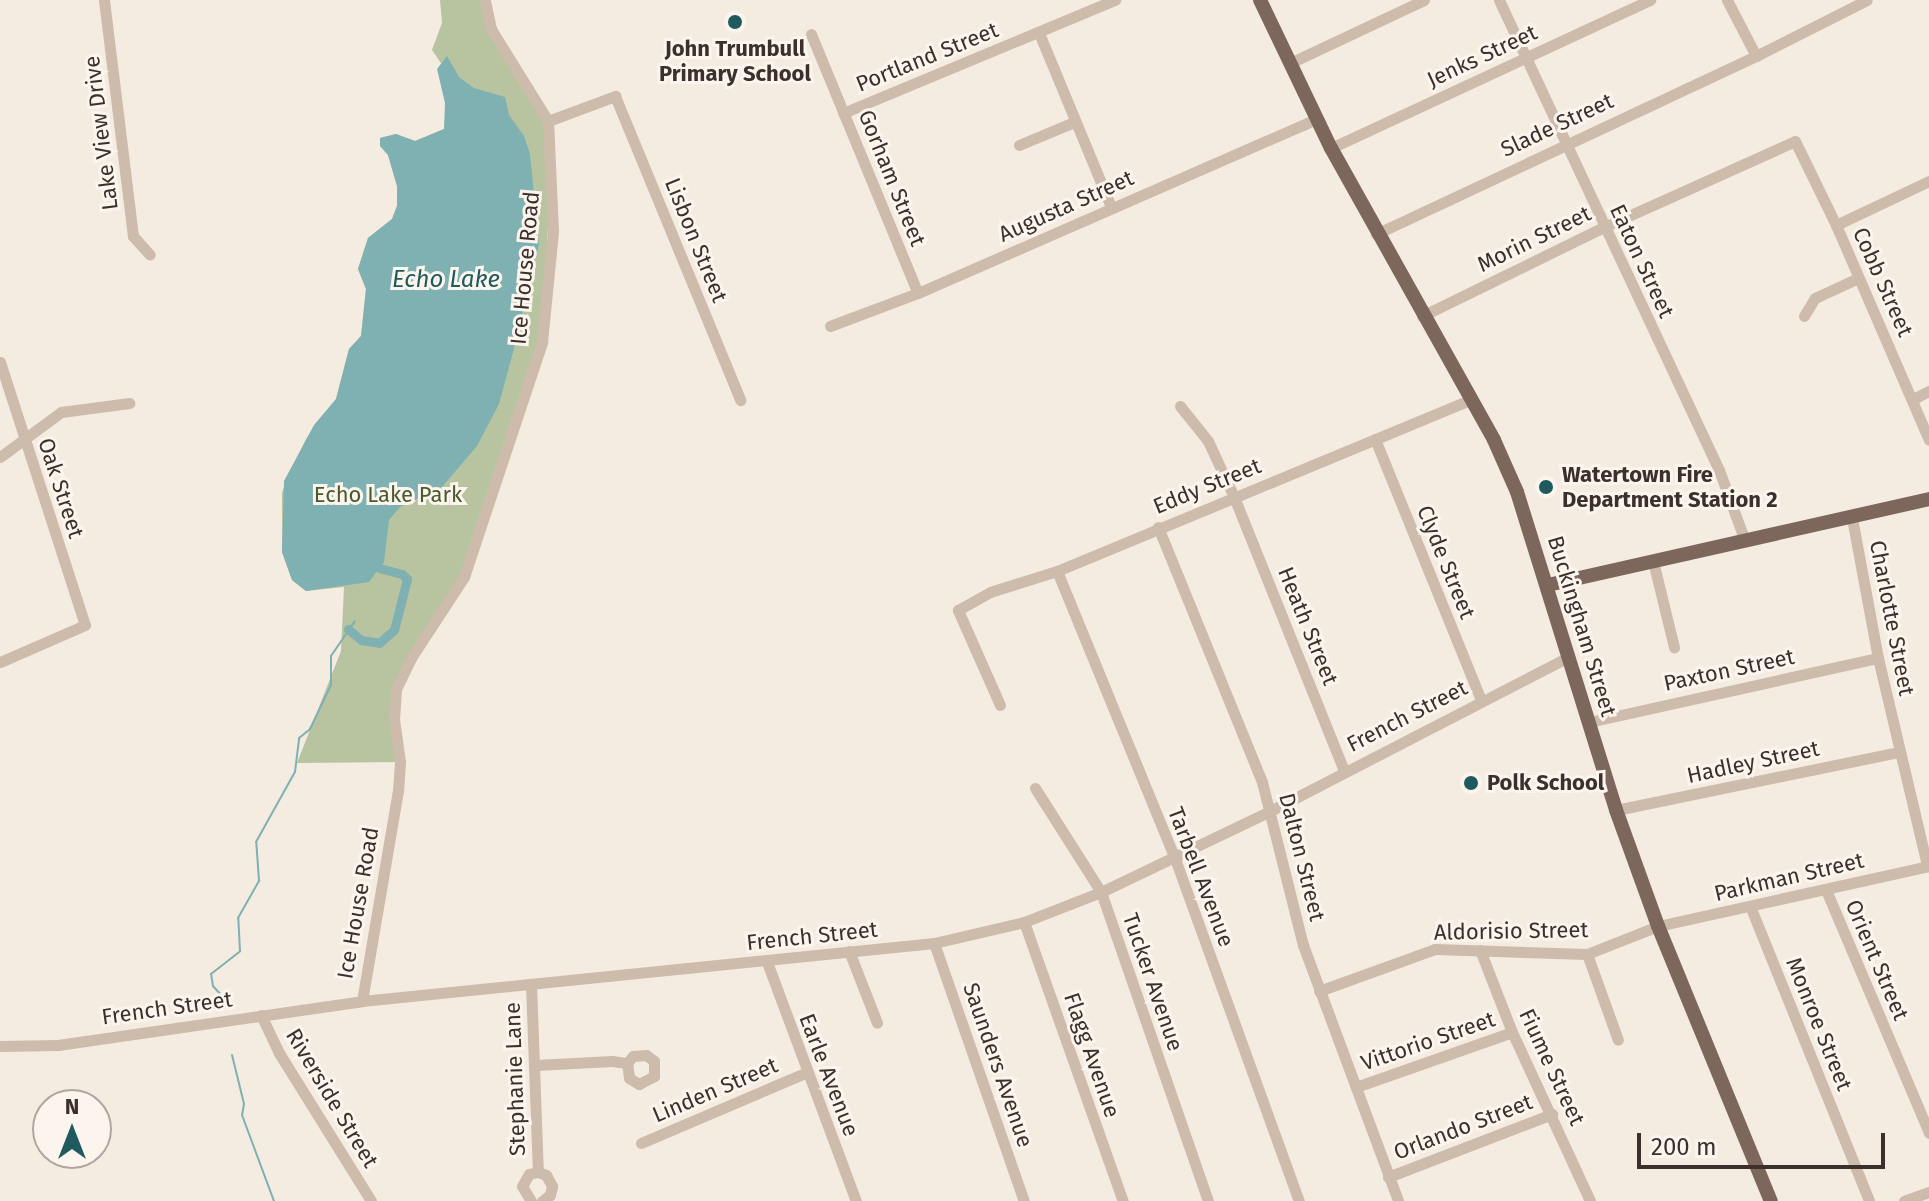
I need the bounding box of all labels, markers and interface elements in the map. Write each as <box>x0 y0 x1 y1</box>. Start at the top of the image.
marker: John Trumbull Primary School <box>726 13 744 31</box>
street label: Portland Street <box>852 16 1002 98</box>
street label: Jenks Street <box>1423 19 1541 93</box>
place label: John Trumbull Primary School <box>659 35 811 86</box>
street label: Lake View Drive <box>78 54 124 212</box>
street label: Slade Street <box>1497 87 1617 163</box>
street label: Gorham Street <box>853 106 931 250</box>
street label: Augusta Street <box>994 164 1138 248</box>
street label: Lisbon Street <box>659 174 733 306</box>
street label: Ice House Road <box>505 190 545 346</box>
street label: Morin Street <box>1473 200 1595 278</box>
street label: Eaton Street <box>1604 200 1680 322</box>
street label: Cobb Street <box>1847 223 1919 341</box>
water label: Echo Lake <box>392 266 500 294</box>
street label: Oak Street <box>32 435 90 541</box>
street label: Eddy Street <box>1149 452 1265 520</box>
place label: Watertown Fire Department Station 2 <box>1562 461 1778 512</box>
marker: Watertown Fire Department Station 2 <box>1537 478 1555 496</box>
park label: Echo Lake Park <box>314 482 462 508</box>
street label: Clyde Street <box>1411 502 1481 622</box>
street label: Buckingham Street <box>1542 532 1622 720</box>
street label: Charlotte Street <box>1864 538 1920 698</box>
street label: Heath Street <box>1272 563 1344 689</box>
street label: Paxton Street <box>1661 643 1797 697</box>
street label: French Street <box>1342 674 1472 758</box>
street label: Hadley Street <box>1684 735 1822 789</box>
place label: Polk School <box>1487 770 1604 796</box>
marker: Polk School <box>1462 774 1480 792</box>
street label: Dalton Street <box>1273 790 1331 924</box>
street label: Tarbell Avenue <box>1162 803 1240 951</box>
street label: Ice House Road <box>332 825 384 981</box>
street label: Parkman Street <box>1712 847 1866 907</box>
street label: Orient Street <box>1840 896 1914 1024</box>
street label: Tucker Avenue <box>1117 910 1189 1054</box>
street label: French Street <box>745 916 879 956</box>
street label: Aldorisio Street <box>1434 916 1588 946</box>
street label: Monroe Street <box>1780 954 1858 1094</box>
street label: Saunders Avenue <box>958 979 1038 1151</box>
street label: French Street <box>100 986 234 1030</box>
street label: Flagg Avenue <box>1058 989 1126 1121</box>
street label: Stephanie Lane <box>499 1002 531 1156</box>
street label: Fiume Street <box>1514 1005 1590 1129</box>
street label: Vittorio Street <box>1358 1006 1498 1076</box>
street label: Earle Avenue <box>794 1010 864 1140</box>
street label: Riverside Street <box>280 1024 384 1172</box>
street label: Linden Street <box>648 1052 782 1128</box>
street label: Orlando Street <box>1390 1088 1536 1166</box>
north arrow <box>32 1089 112 1169</box>
text: N <box>65 1093 79 1120</box>
scale bar <box>1641 1117 1889 1167</box>
text: 200 m <box>1651 1133 1717 1161</box>

